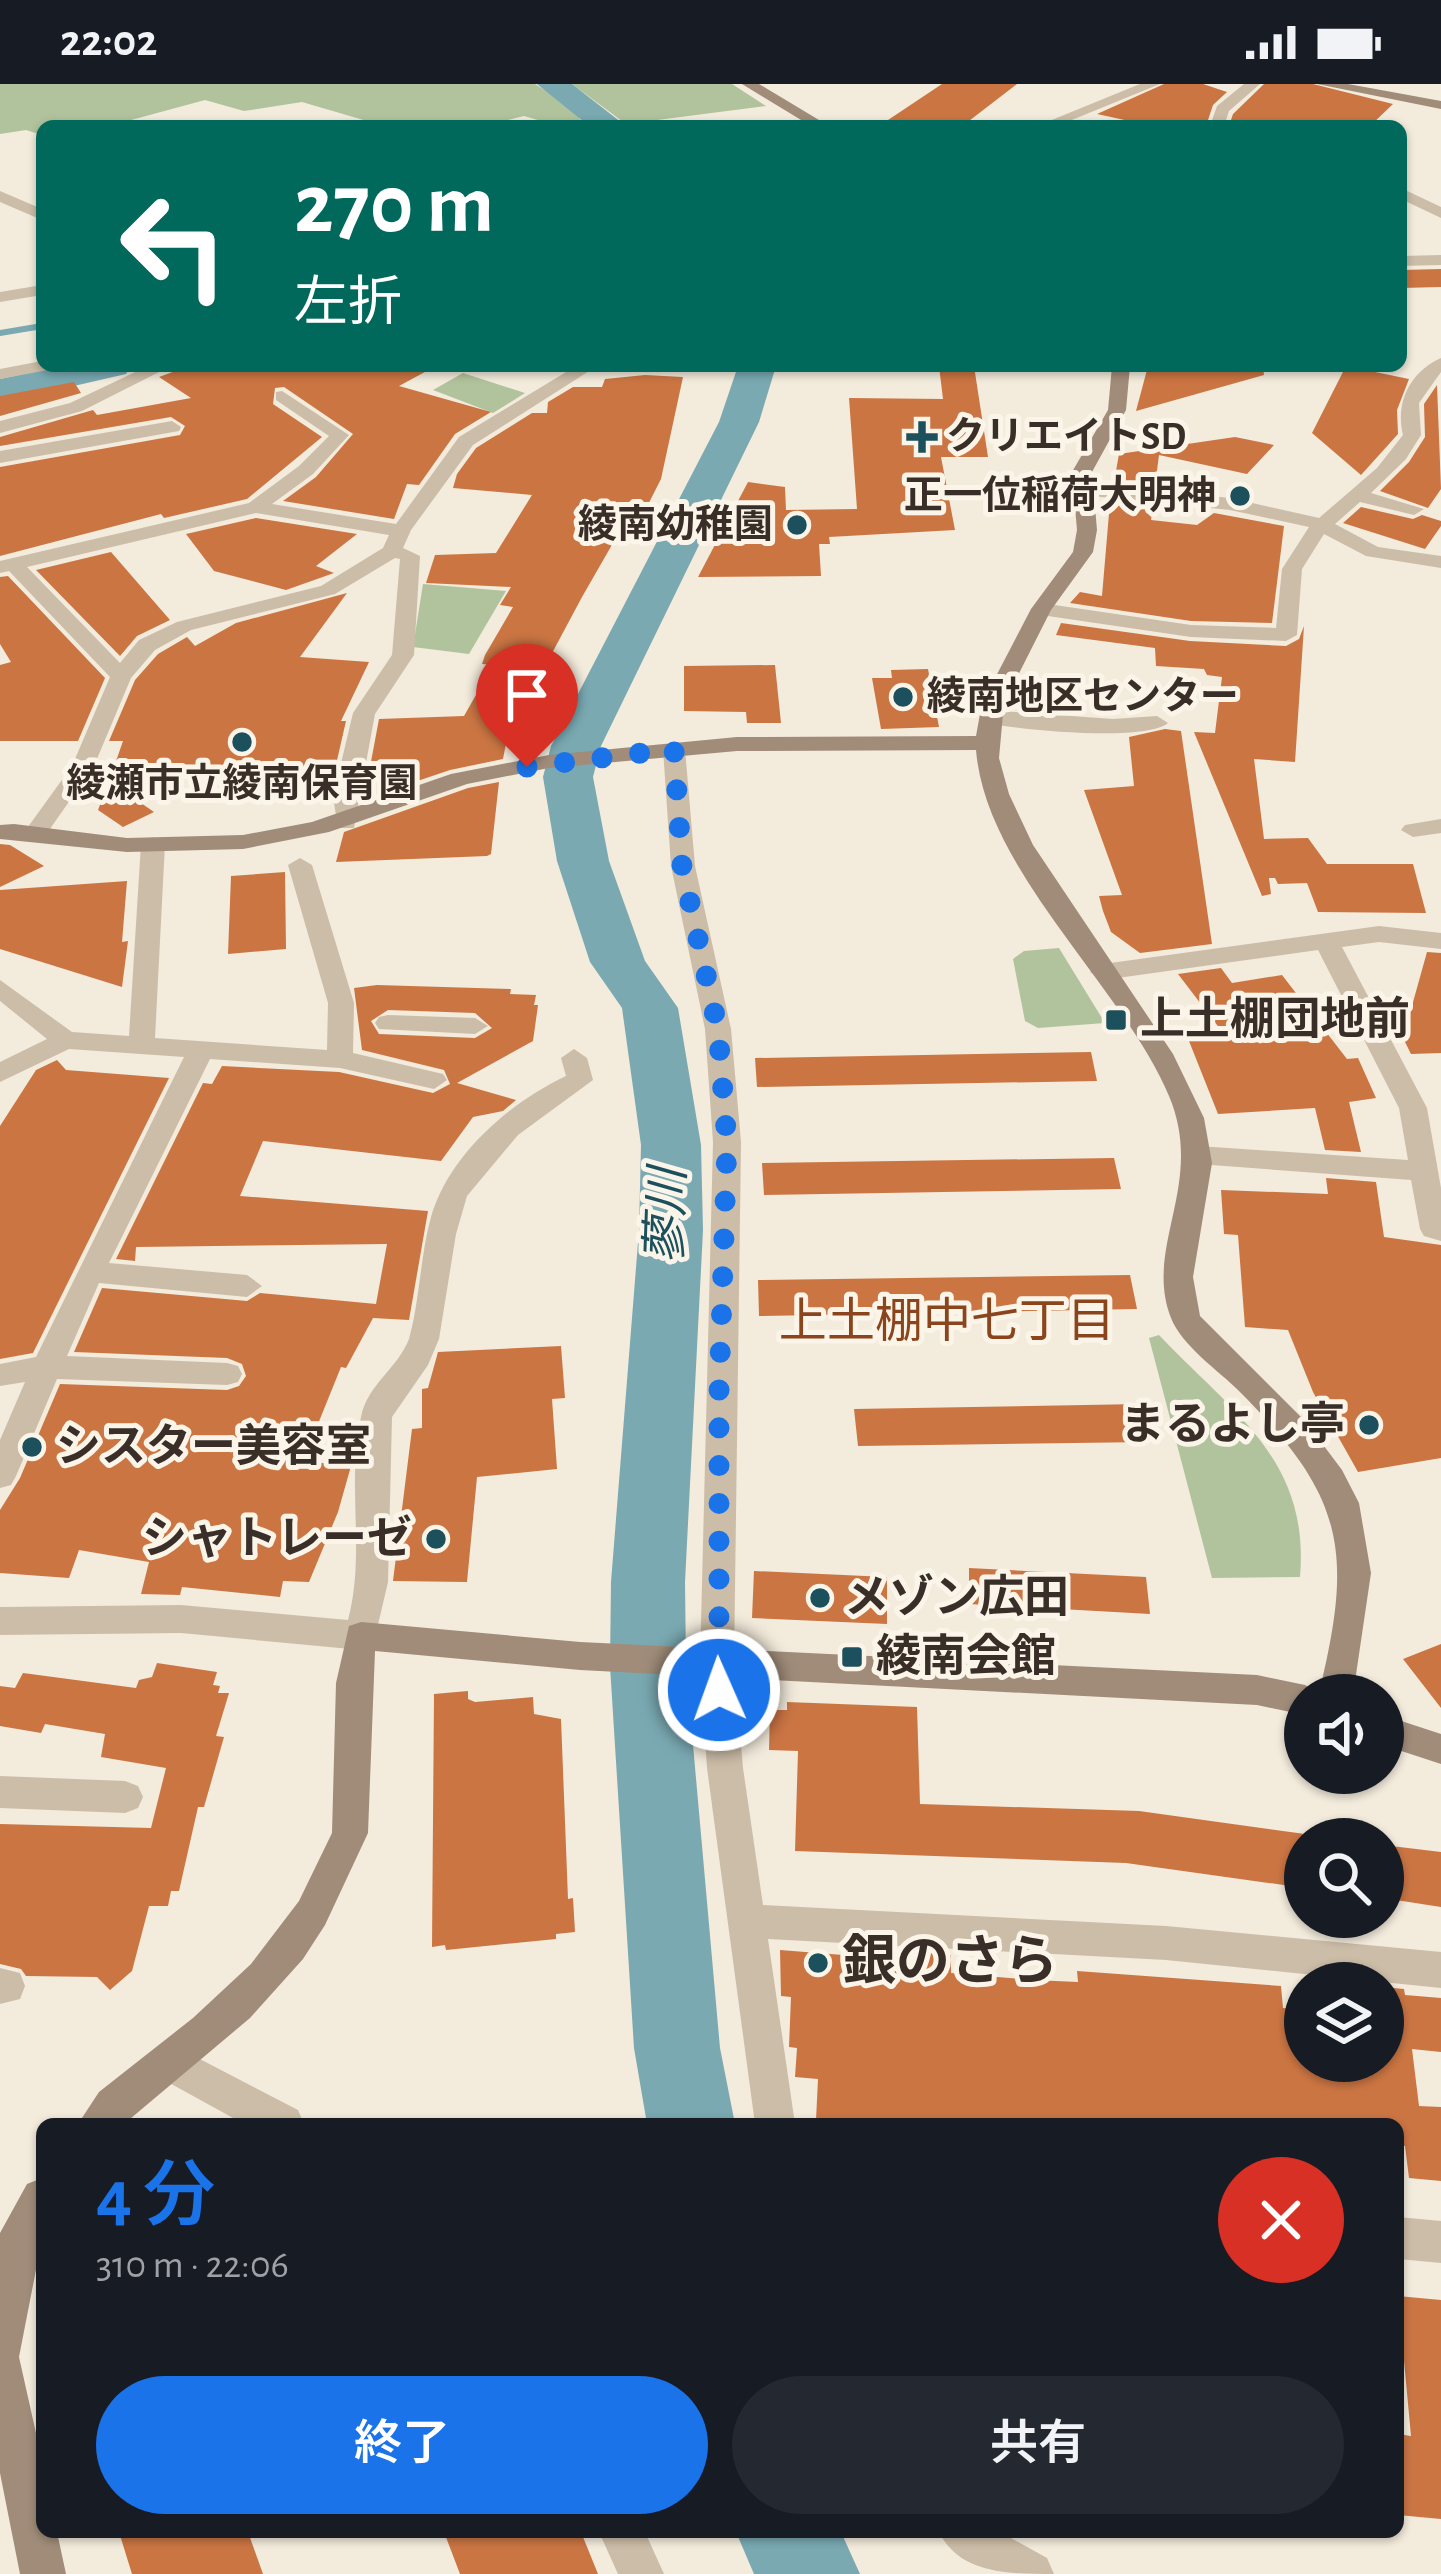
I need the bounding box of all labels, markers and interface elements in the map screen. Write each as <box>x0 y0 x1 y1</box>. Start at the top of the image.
text: 22:02 <box>60 19 157 64</box>
text: 270 m <box>294 164 494 248</box>
icon: left <box>96 168 252 324</box>
text: 左折 <box>294 277 402 331</box>
place label: クリエイトSD <box>946 416 1186 457</box>
marker: クリエイトSD <box>909 424 935 450</box>
place label: 正一位稲荷大明神 <box>904 474 1216 516</box>
marker: 正一位稲荷大明神 <box>1227 483 1253 509</box>
place label: 綾南幼稚園 <box>578 503 773 545</box>
marker: 綾南幼稚園 <box>784 512 810 538</box>
pin <box>476 644 578 767</box>
icon: arrive <box>494 662 560 728</box>
place label: 綾南地区センター <box>927 675 1239 717</box>
marker: 綾南地区センター <box>890 684 916 710</box>
marker: 綾瀬市立綾南保育園 <box>229 729 255 755</box>
place label: 綾瀬市立綾南保育園 <box>66 762 418 804</box>
place label: 上土棚団地前 <box>1140 995 1410 1043</box>
marker: 上土棚団地前 <box>1103 1007 1129 1033</box>
water label: 蓼川 <box>639 1162 694 1265</box>
district label: 上土棚中七丁目 <box>779 1296 1115 1347</box>
place label: まるよし亭 <box>1120 1400 1345 1448</box>
marker: まるよし亭 <box>1356 1412 1382 1438</box>
place label: シスター美容室 <box>56 1422 371 1470</box>
marker: シスター美容室 <box>19 1434 45 1460</box>
place label: シャトレーゼ <box>142 1514 412 1562</box>
marker: シャトレーゼ <box>423 1526 449 1552</box>
place label: メゾン広田 <box>844 1572 1069 1621</box>
marker: メゾン広田 <box>807 1585 833 1611</box>
position arrow <box>656 1627 782 1753</box>
place label: 綾南会館 <box>876 1632 1056 1680</box>
marker: 綾南会館 <box>839 1644 865 1670</box>
map controls <box>1284 1674 1404 2082</box>
button: sound <box>1284 1674 1404 1794</box>
button: search <box>1284 1818 1404 1938</box>
place label: 銀のさら <box>842 1932 1058 1990</box>
marker: 銀のさら <box>805 1950 831 1976</box>
button: layers <box>1284 1962 1404 2082</box>
button: close <box>1218 2157 1344 2283</box>
text: 4 分 <box>96 2161 215 2233</box>
text: 310 m · 22:06 <box>96 2246 289 2285</box>
button: 終了 <box>96 2376 708 2514</box>
button: 共有 <box>732 2376 1344 2514</box>

